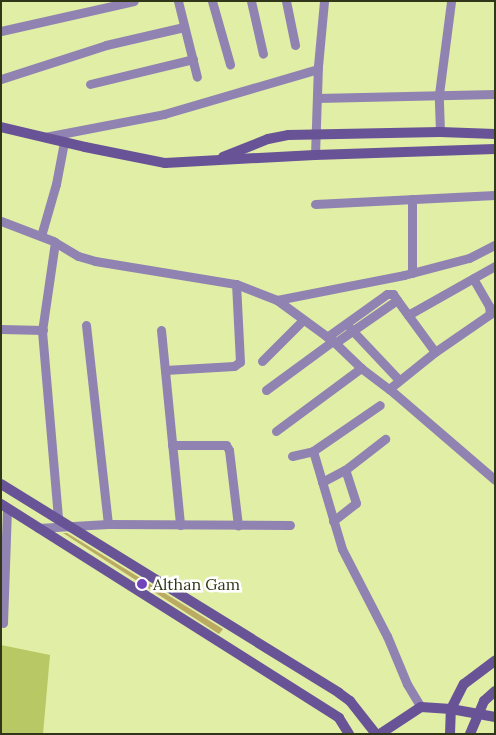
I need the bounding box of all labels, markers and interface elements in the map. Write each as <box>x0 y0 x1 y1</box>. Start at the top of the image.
place label: Althan Gam <box>153 574 240 594</box>
marker: Althan Gam <box>135 577 149 591</box>

